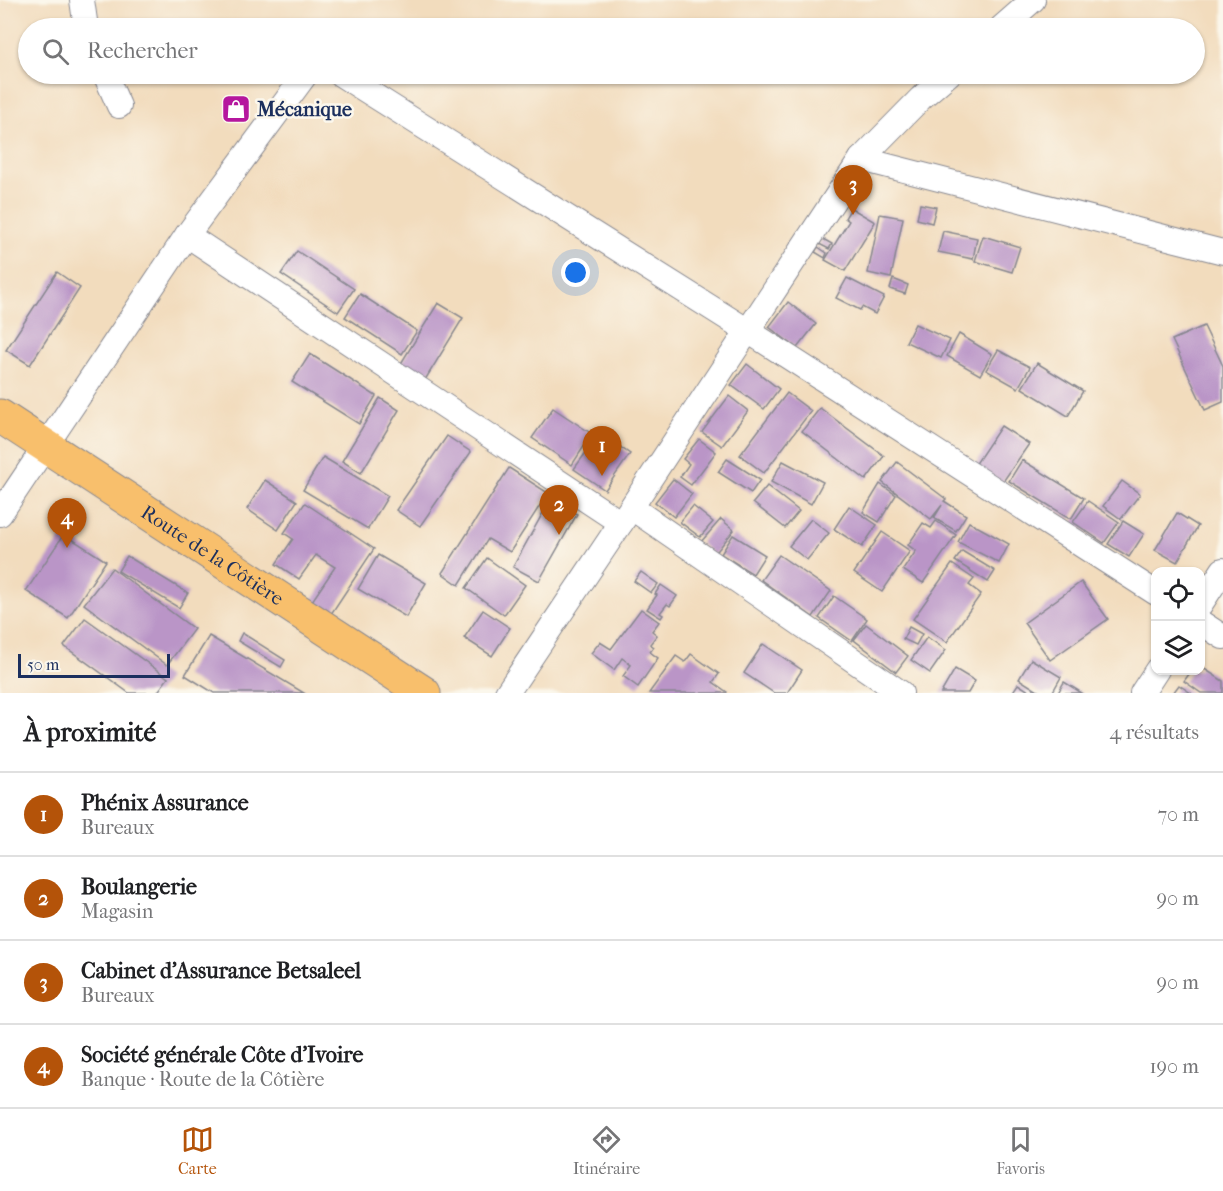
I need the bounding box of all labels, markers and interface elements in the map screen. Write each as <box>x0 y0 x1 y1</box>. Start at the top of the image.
search box <box>18 18 1205 84</box>
icon: search <box>39 35 72 68</box>
text: Rechercher <box>87 38 198 64</box>
shop icon: Mécanique <box>220 93 252 125</box>
place label: Mécanique <box>256 98 352 121</box>
pin: 3 <box>834 166 872 215</box>
your location <box>561 258 590 287</box>
pin: 1 <box>582 426 622 476</box>
pin: 2 <box>540 486 578 535</box>
pin: 4 <box>48 498 86 548</box>
street label: Route de la Côtière <box>137 500 288 610</box>
map controls <box>1151 567 1205 675</box>
button: locate <box>1151 567 1205 621</box>
button: layers <box>1151 621 1205 675</box>
scale bar <box>18 651 170 678</box>
text: 50 m <box>27 655 59 674</box>
text: À proximité <box>24 717 156 748</box>
text: 4 résultats <box>1110 721 1199 744</box>
text: Phénix Assurance <box>81 790 249 816</box>
text: 1 <box>40 803 47 826</box>
text: 70 m <box>1157 803 1199 826</box>
text: Bureaux <box>81 816 155 839</box>
text: Boulangerie <box>81 874 197 900</box>
text: 2 <box>38 887 49 910</box>
text: 90 m <box>1157 887 1199 910</box>
text: Magasin <box>81 900 153 923</box>
text: Cabinet d'Assurance Betsaleel <box>81 958 361 984</box>
text: 3 <box>39 971 48 994</box>
text: 90 m <box>1157 971 1199 994</box>
text: Bureaux <box>81 984 155 1007</box>
text: Société générale Côte d’Ivoire <box>81 1042 363 1068</box>
text: 4 <box>38 1055 49 1078</box>
text: 190 m <box>1149 1055 1199 1078</box>
text: Banque · Route de la Côtière <box>81 1068 324 1091</box>
tab: Carte <box>178 1123 217 1178</box>
tab: Itinéraire <box>573 1123 640 1178</box>
tab: Favoris <box>996 1123 1045 1178</box>

